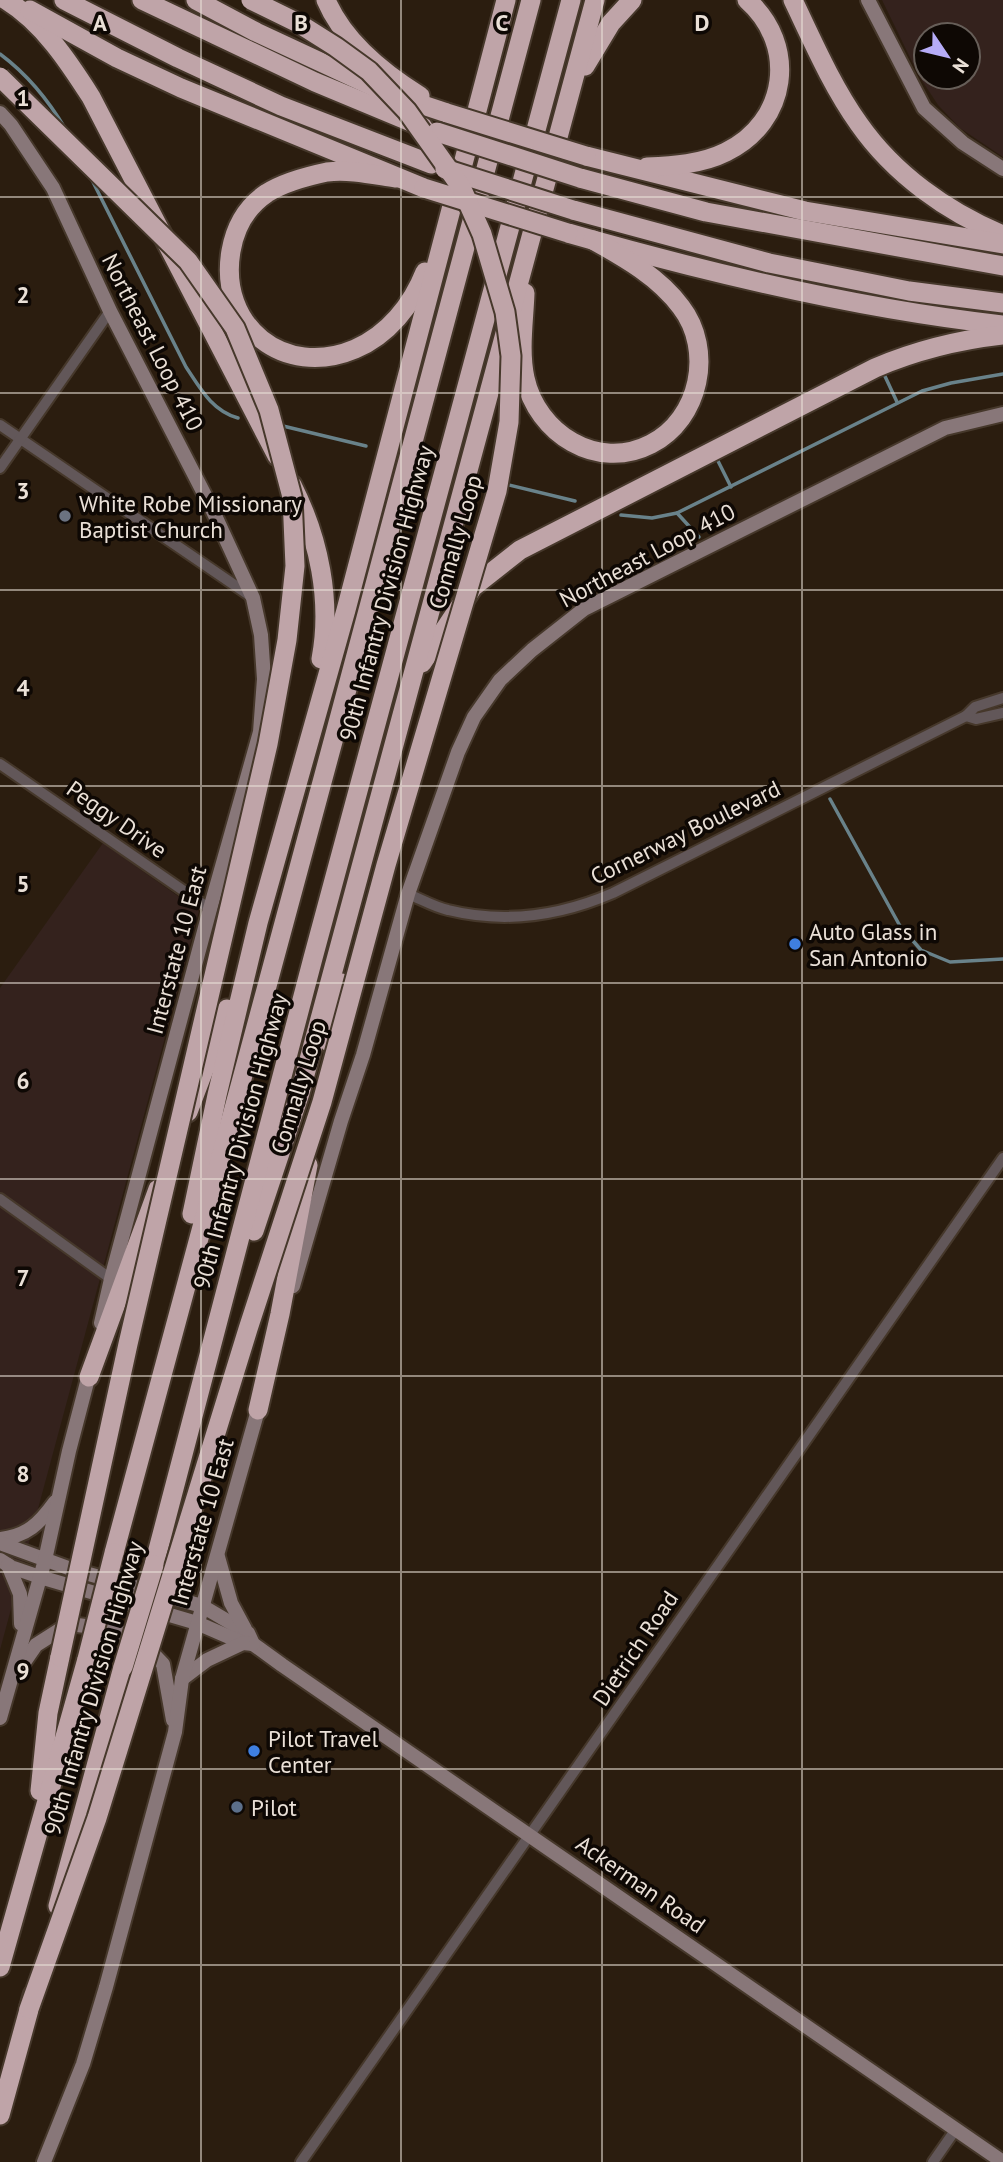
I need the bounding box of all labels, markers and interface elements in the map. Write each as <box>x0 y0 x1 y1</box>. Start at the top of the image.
text: A <box>93 8 107 37</box>
text: B <box>294 8 308 37</box>
text: C <box>496 8 509 37</box>
text: D <box>695 8 709 37</box>
north arrow <box>912 21 982 91</box>
text: N <box>948 54 974 78</box>
text: 1 <box>16 83 30 112</box>
street label: Northeast Loop 410 <box>96 249 210 435</box>
text: 2 <box>16 280 30 309</box>
street label: 90th Infantry Division Highway <box>333 442 440 744</box>
street label: Connally Loop <box>422 472 488 612</box>
text: 3 <box>16 476 30 505</box>
place label: White Robe Missionary Baptist Church <box>79 489 302 544</box>
street label: Northeast Loop 410 <box>554 496 740 614</box>
marker: White Robe Missionary Baptist Church <box>57 508 73 524</box>
text: 4 <box>16 673 30 702</box>
street label: Cornerway Boulevard <box>585 773 785 891</box>
street label: Peggy Drive <box>61 774 173 864</box>
street label: Interstate 10 East <box>140 863 212 1037</box>
text: 5 <box>16 869 30 898</box>
place label: Auto Glass in San Antonio <box>809 917 937 972</box>
marker: Auto Glass in San Antonio <box>787 936 803 952</box>
street label: 90th Infantry Division Highway <box>187 990 294 1292</box>
street label: Connally Loop <box>264 1017 332 1157</box>
text: 6 <box>16 1066 30 1095</box>
text: 7 <box>16 1263 30 1292</box>
street label: Interstate 10 East <box>164 1435 240 1609</box>
text: 8 <box>16 1459 30 1488</box>
street label: 90th Infantry Division Highway <box>37 1537 149 1838</box>
street label: Dietrich Road <box>586 1585 684 1711</box>
text: 9 <box>16 1656 30 1685</box>
place label: Pilot Travel Center <box>268 1724 378 1779</box>
marker: Pilot Travel Center <box>246 1743 262 1759</box>
place label: Pilot <box>251 1793 297 1822</box>
marker: Pilot <box>229 1799 245 1815</box>
street label: Ackerman Road <box>571 1829 711 1939</box>

